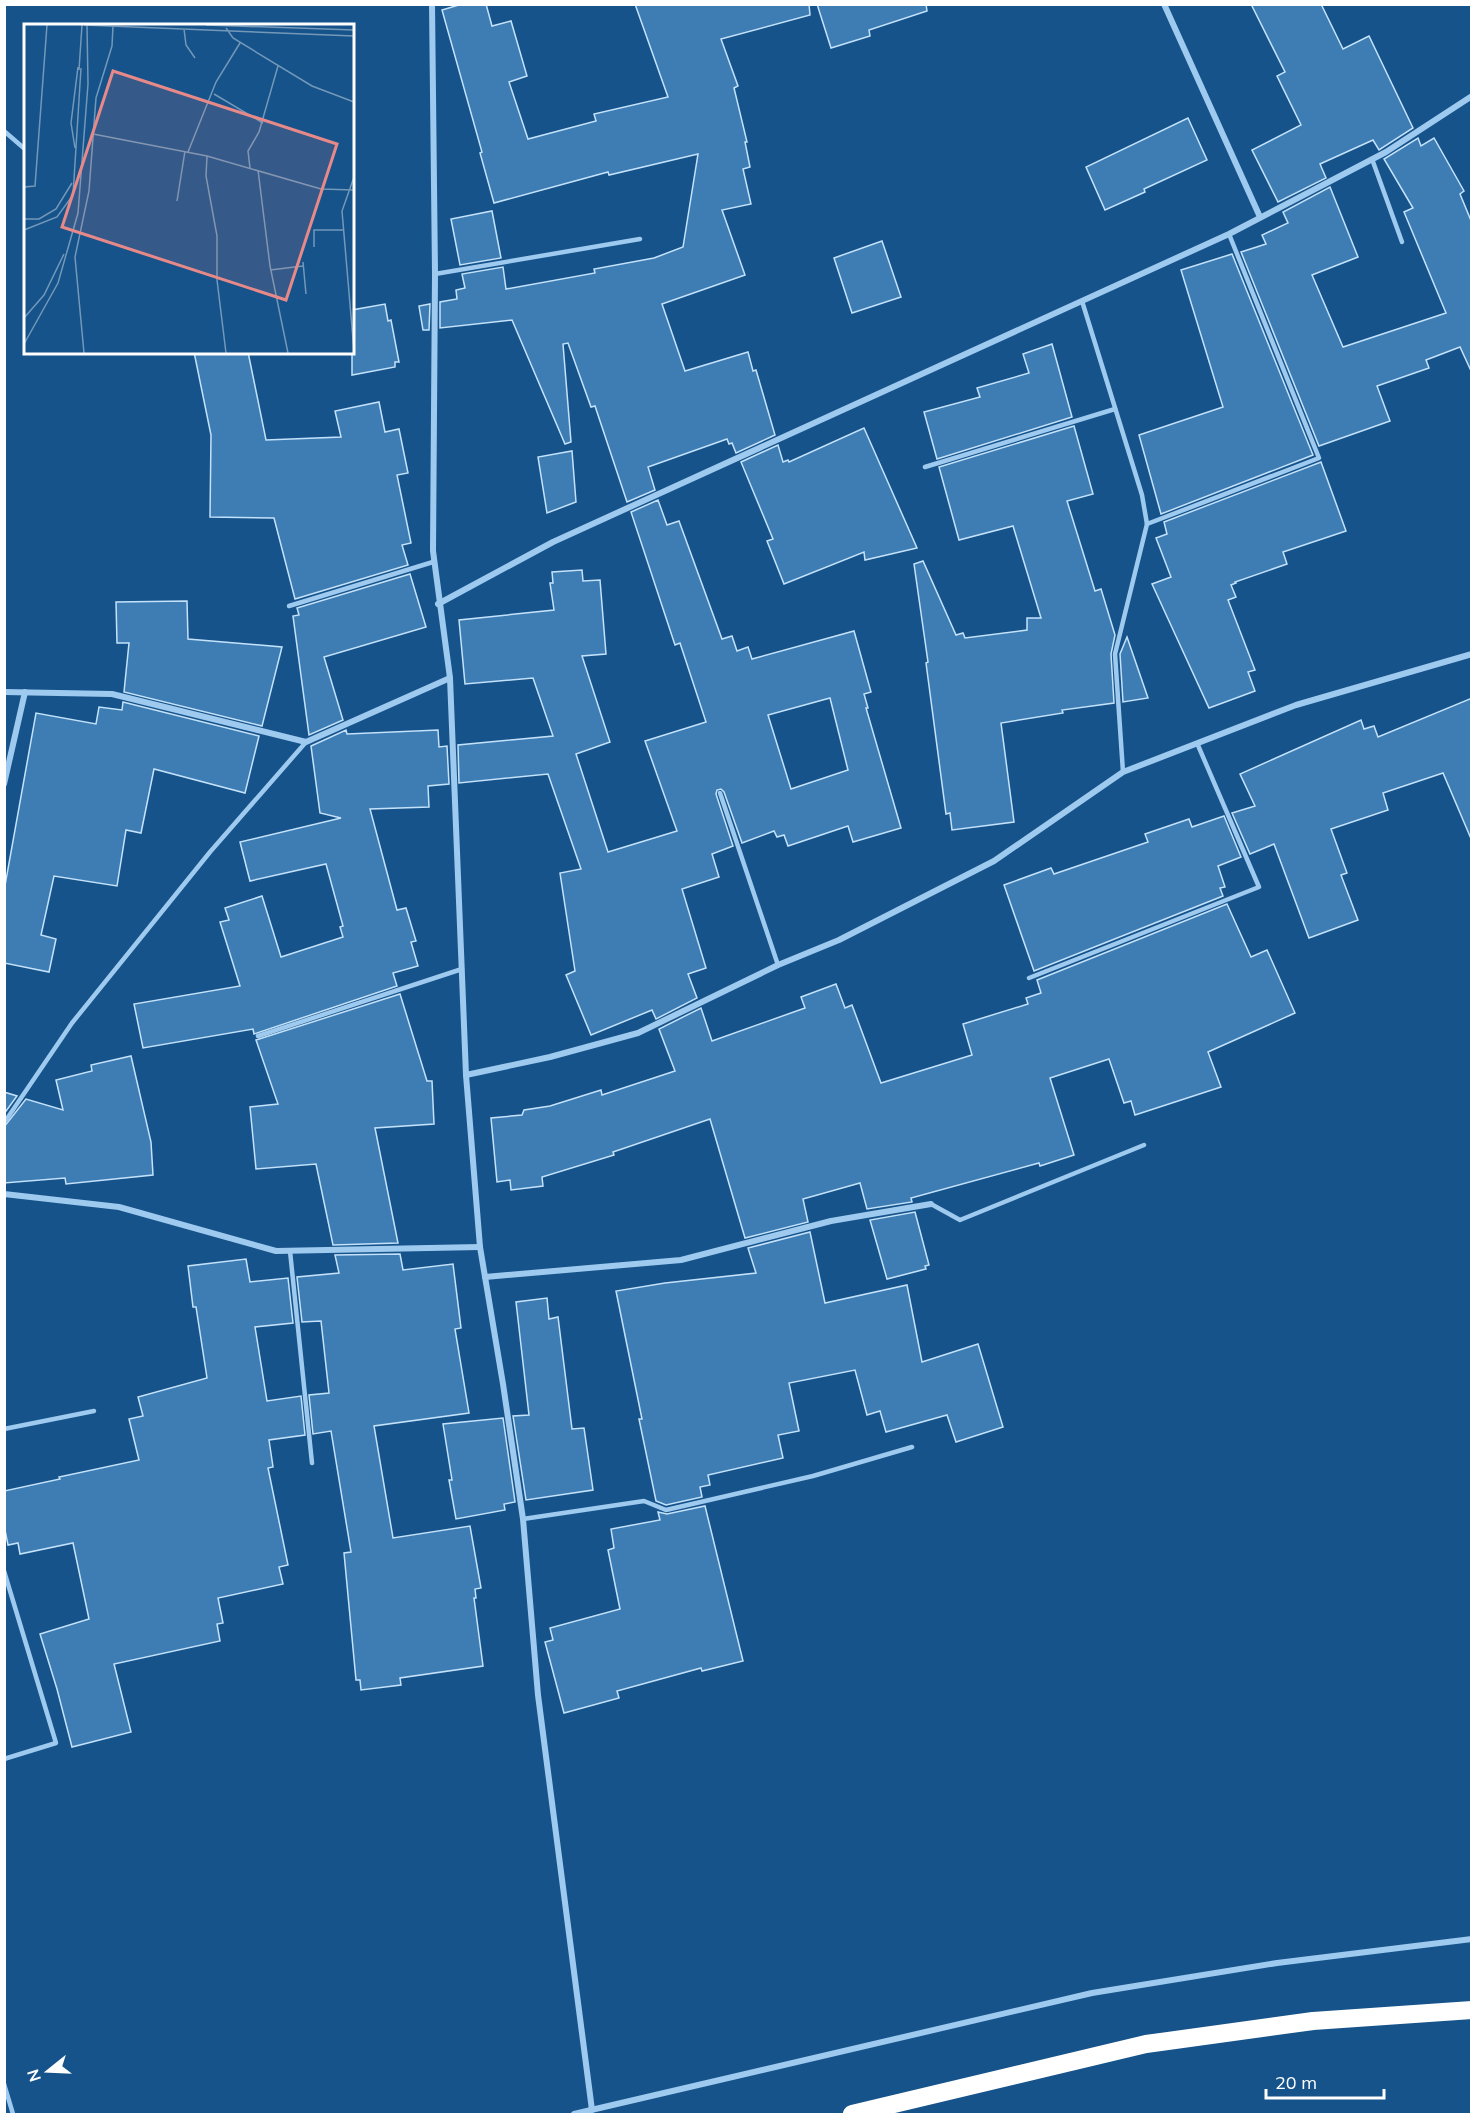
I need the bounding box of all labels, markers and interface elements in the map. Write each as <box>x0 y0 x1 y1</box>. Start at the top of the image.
inset map <box>24 24 354 354</box>
north arrow <box>18 2041 78 2101</box>
scale bar <box>1266 2062 1384 2100</box>
text: N <box>22 2067 45 2084</box>
text: 20 m <box>1275 2071 1317 2094</box>

